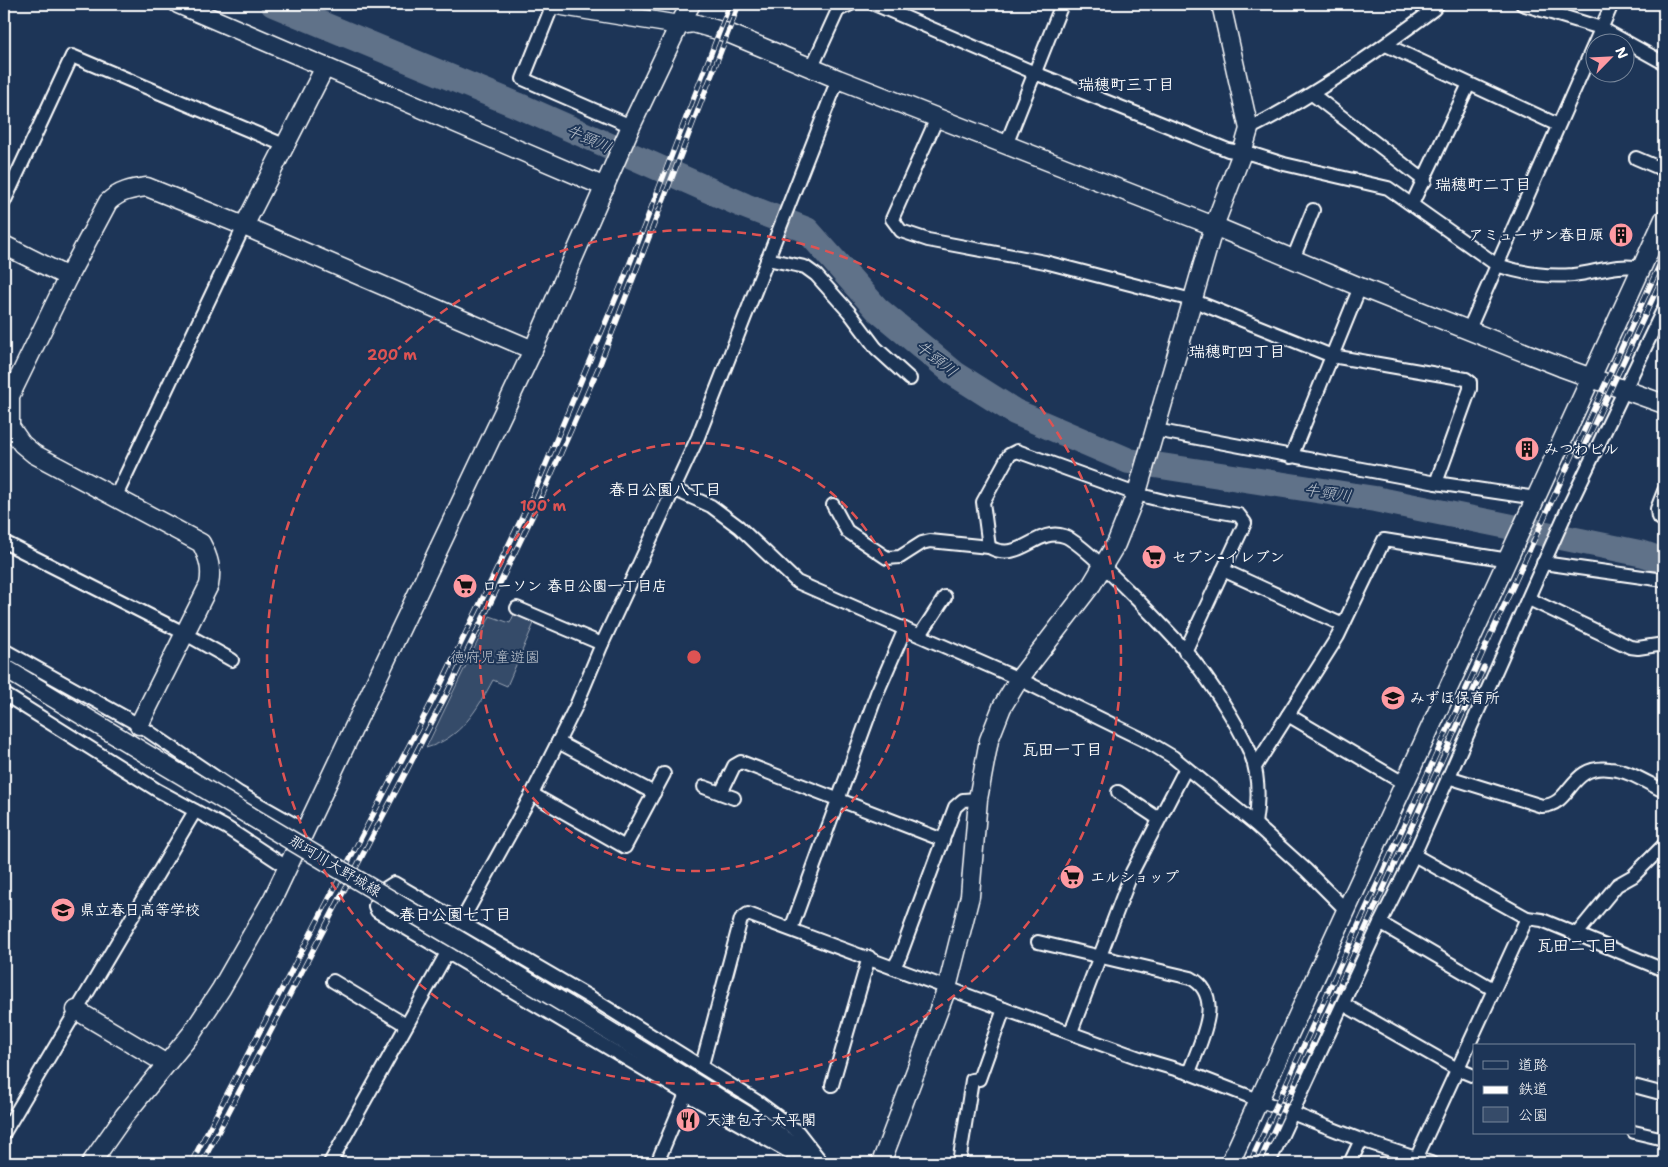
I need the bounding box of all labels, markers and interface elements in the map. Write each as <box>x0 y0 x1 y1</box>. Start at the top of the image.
north arrow <box>1586 32 1636 82</box>
text: N <box>1611 44 1632 61</box>
district label: 瑞穂町三丁目 <box>1078 74 1174 95</box>
water label: 牛頸川 <box>563 119 615 158</box>
district label: 瑞穂町二丁目 <box>1435 174 1531 195</box>
building icon: アミューザン春日原 <box>1608 222 1634 248</box>
place label: アミューザン春日原 <box>1468 225 1604 245</box>
water label: 牛頸川 <box>911 335 962 382</box>
district label: 瑞穂町四丁目 <box>1189 341 1285 362</box>
text: 200 m <box>367 345 417 365</box>
building icon: みつわビル <box>1514 436 1540 462</box>
place label: みつわビル <box>1544 439 1619 459</box>
water label: 牛頸川 <box>1303 478 1353 507</box>
district label: 春日公園八丁目 <box>609 479 721 500</box>
text: 100 m <box>520 496 566 516</box>
supermarket icon: セブン-イレブン <box>1141 544 1167 570</box>
place label: セブン-イレブン <box>1172 547 1285 567</box>
supermarket icon: ローソン 春日公園一丁目店 <box>452 573 478 599</box>
place label: ローソン 春日公園一丁目店 <box>482 576 667 596</box>
park label: 徳府児童遊園 <box>450 647 540 667</box>
centre of rings <box>685 648 703 666</box>
school or university icon: みずほ保育所 <box>1380 685 1406 711</box>
place label: みずほ保育所 <box>1410 688 1500 708</box>
district label: 瓦田一丁目 <box>1022 739 1102 760</box>
street label: 那珂川大野城線 <box>285 830 385 902</box>
supermarket icon: エルショップ <box>1059 864 1085 890</box>
place label: エルショップ <box>1090 867 1179 887</box>
school or university icon: 県立春日高等学校 <box>50 897 76 923</box>
place label: 県立春日高等学校 <box>80 900 200 920</box>
district label: 春日公園七丁目 <box>399 904 511 925</box>
district label: 瓦田二丁目 <box>1537 935 1617 956</box>
legend <box>1473 1044 1636 1134</box>
text: 道路 <box>1518 1055 1548 1075</box>
text: 鉄道 <box>1518 1079 1548 1099</box>
text: 公園 <box>1518 1105 1548 1125</box>
restaurant icon: 天津包子 太平閣 <box>675 1107 701 1133</box>
place label: 天津包子 太平閣 <box>706 1110 816 1130</box>

